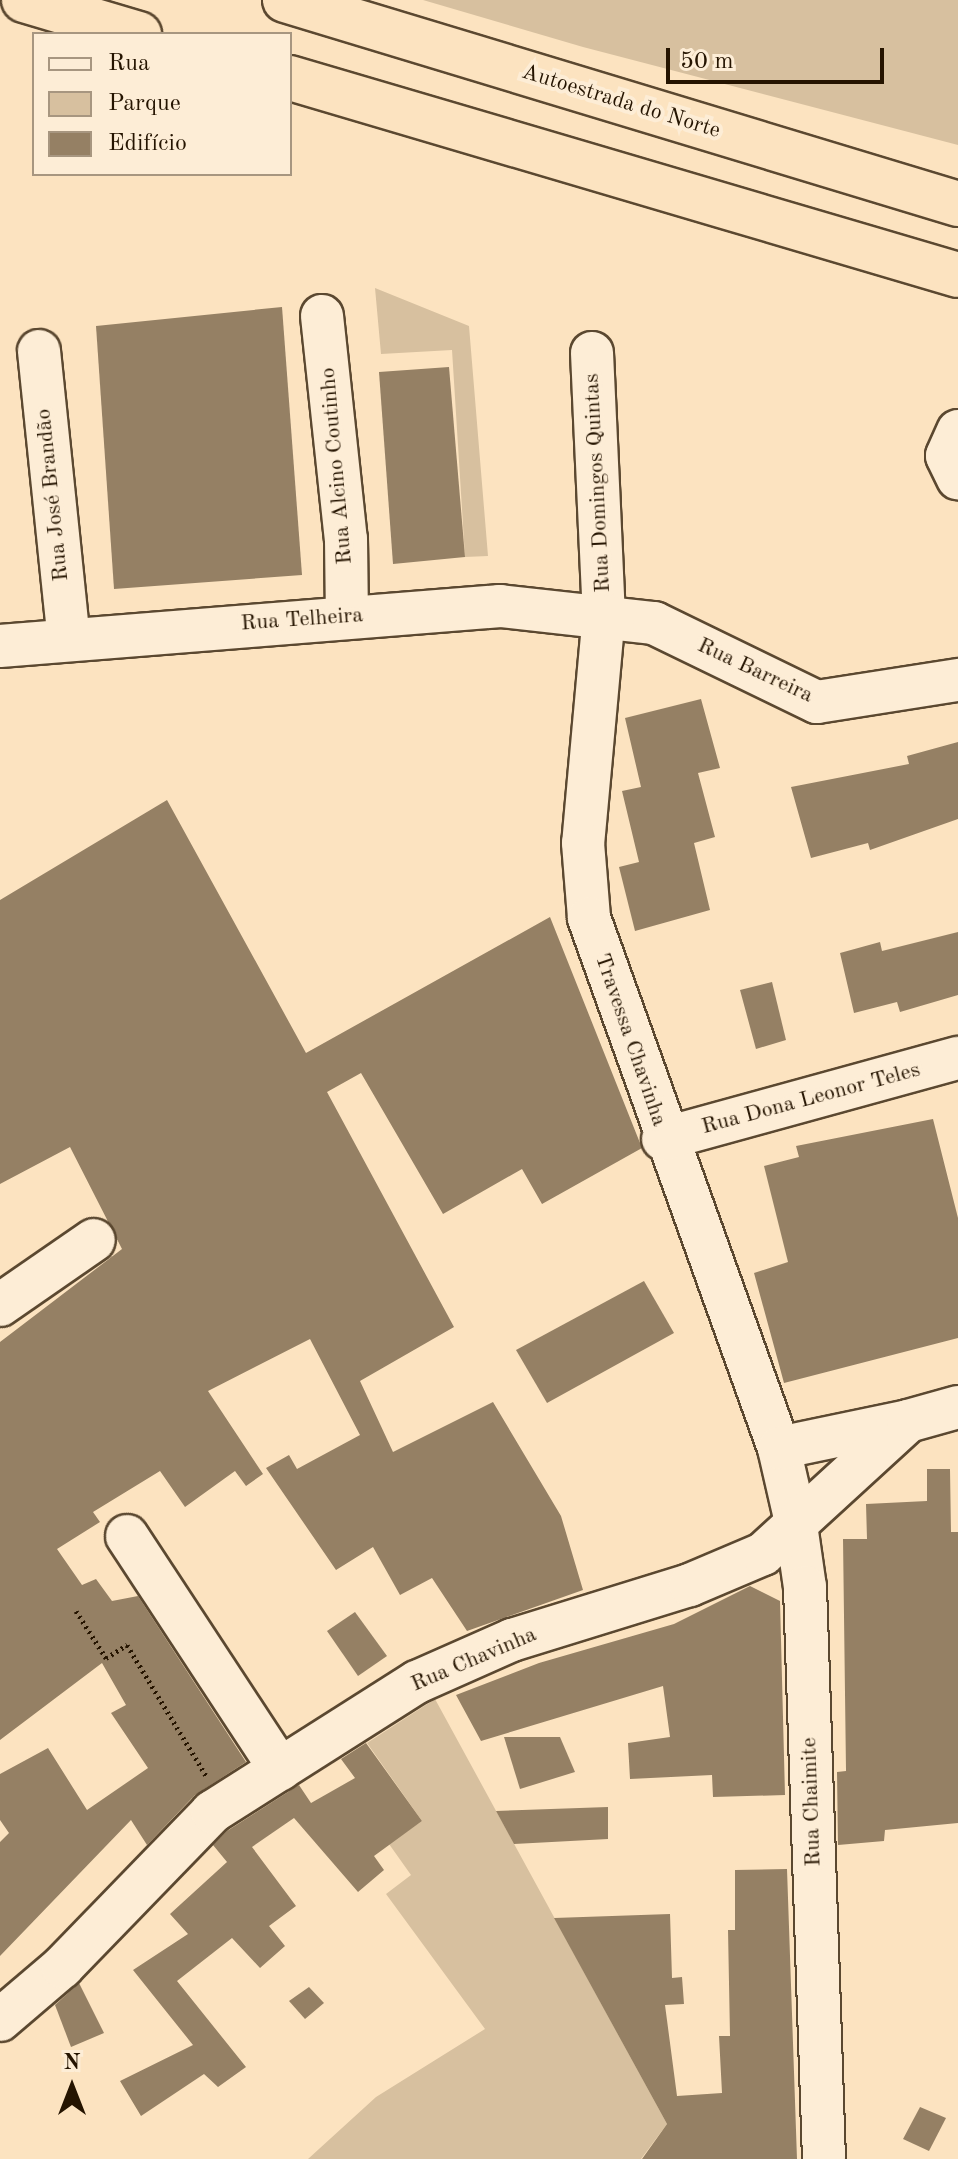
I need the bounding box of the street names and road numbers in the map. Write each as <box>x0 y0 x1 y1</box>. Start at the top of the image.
street label: Autoestrada do Norte <box>519 59 723 145</box>
street label: Rua Alcino Coutinho <box>315 366 359 566</box>
street label: Rua Domingos Quintas <box>579 373 617 593</box>
street label: Rua José Brandão <box>31 407 75 583</box>
street label: Rua Telheira <box>240 603 364 637</box>
street label: Rua Barreira <box>693 633 817 709</box>
street label: Travessa Chavinha <box>588 950 672 1130</box>
street label: Rua Dona Leonor Teles <box>699 1057 923 1141</box>
street label: Rua Chavinha <box>407 1622 541 1698</box>
street label: Rua Chaimite <box>797 1737 827 1867</box>

